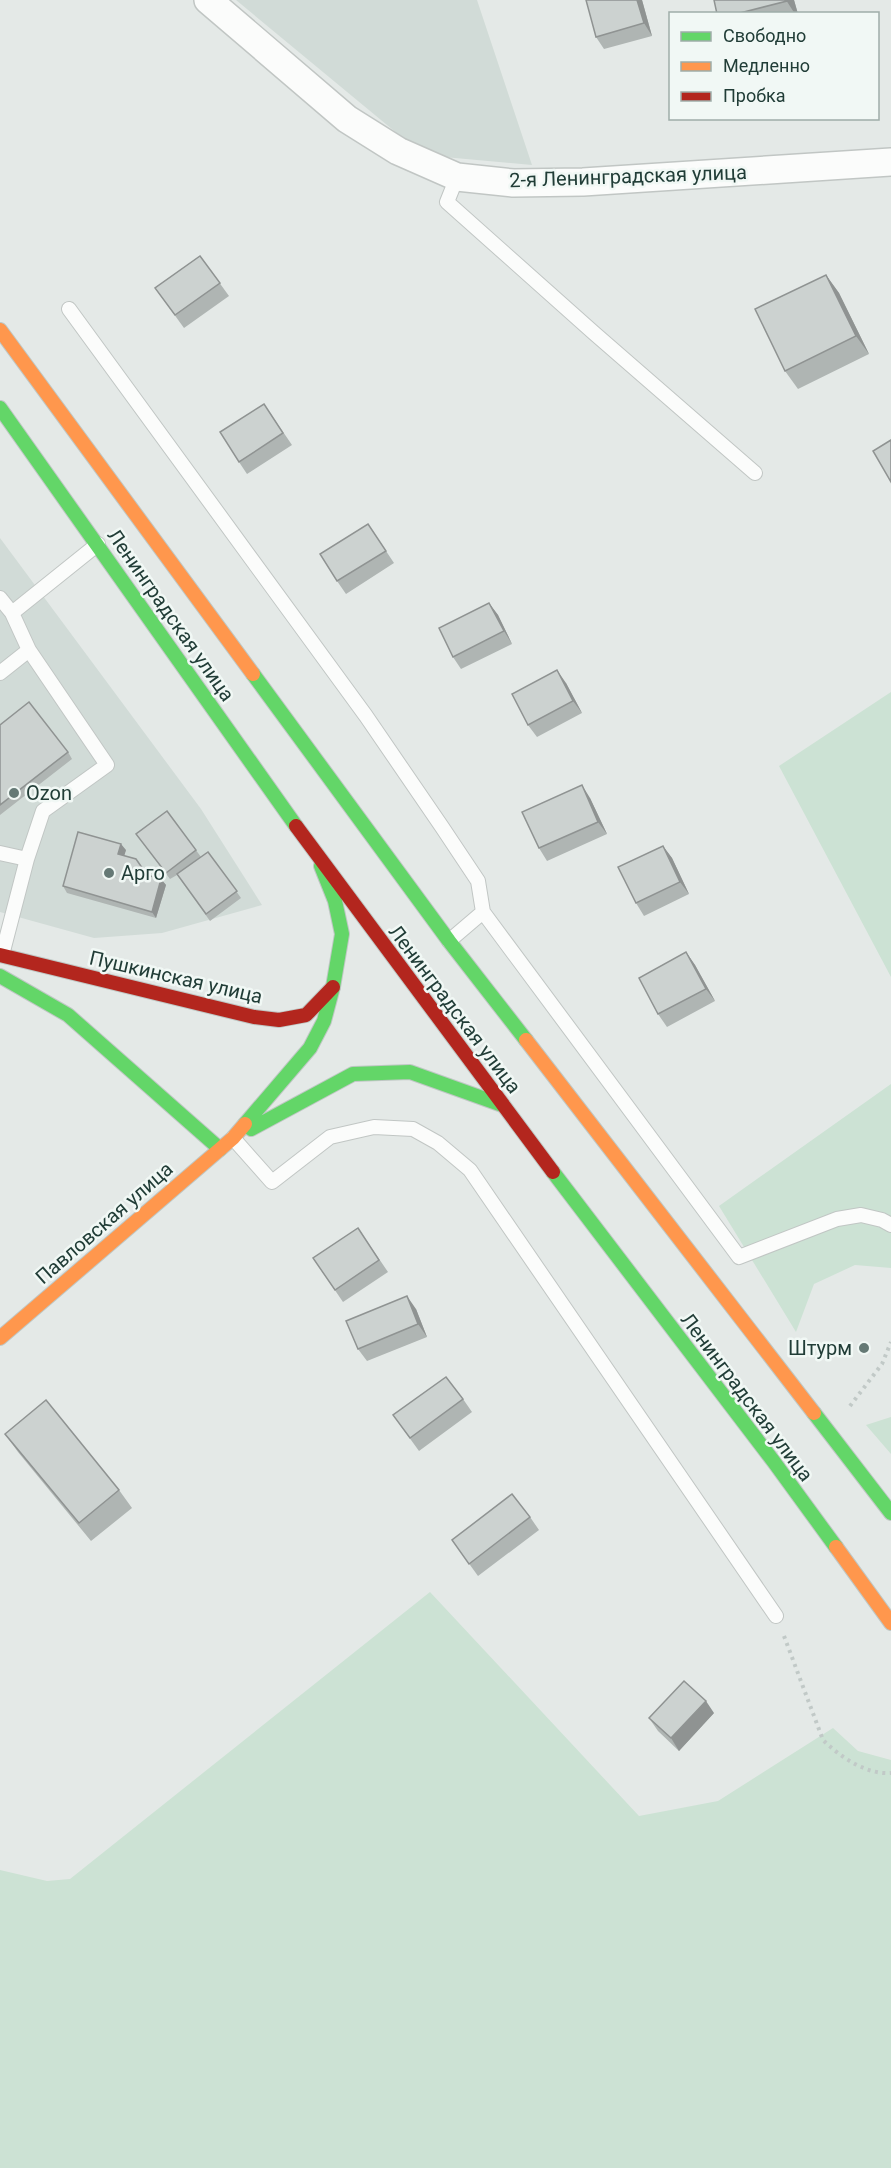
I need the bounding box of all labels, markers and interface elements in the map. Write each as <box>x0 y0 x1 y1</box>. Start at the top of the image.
legend <box>669 12 879 120</box>
text: Свободно <box>723 25 806 46</box>
text: Медленно <box>723 55 810 76</box>
text: Пробка <box>723 85 786 106</box>
street label: 2-я Ленинградская улица <box>509 160 747 192</box>
street label: Ленинградская улица <box>102 524 240 706</box>
place label: Ozon <box>26 781 72 805</box>
marker: Ozon <box>7 786 21 800</box>
place label: Арго <box>121 861 165 885</box>
marker: Арго <box>102 866 116 880</box>
street label: Ленинградская улица <box>384 920 526 1098</box>
street label: Пушкинская улица <box>87 945 265 1009</box>
street label: Павловская улица <box>30 1157 178 1289</box>
street label: Ленинградская улица <box>676 1308 818 1486</box>
place label: Штурм <box>788 1336 852 1360</box>
marker: Штурм <box>857 1341 871 1355</box>

